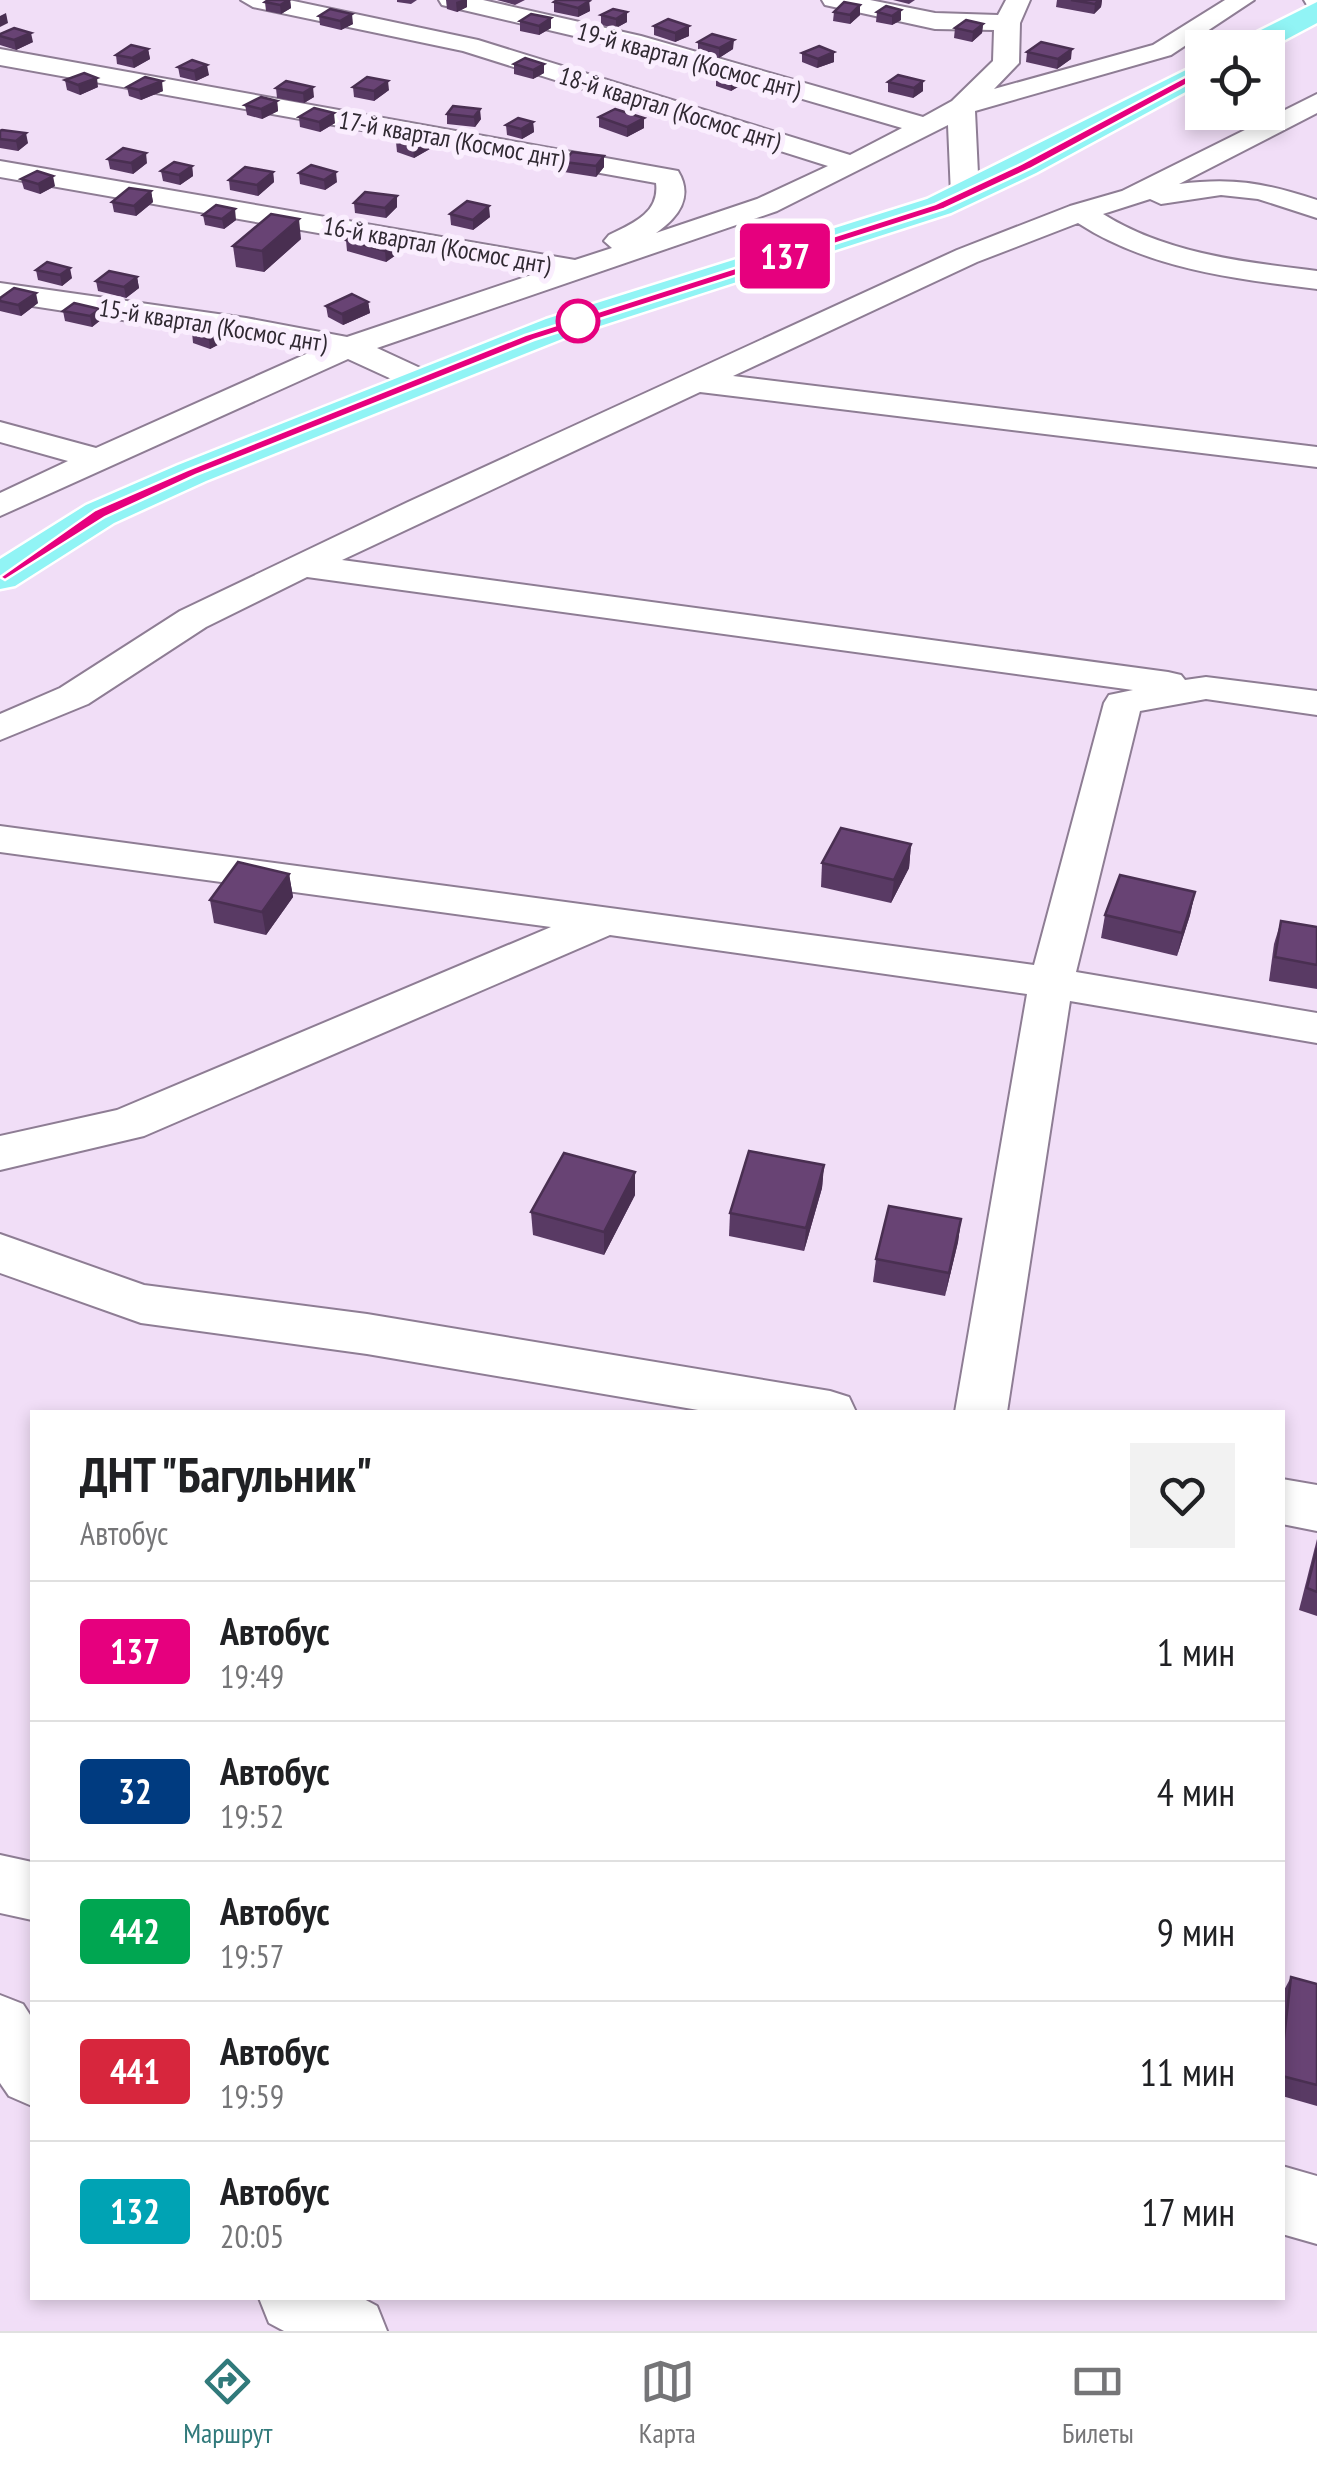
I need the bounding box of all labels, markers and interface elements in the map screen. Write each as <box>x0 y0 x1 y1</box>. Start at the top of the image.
street label: 19-й квартал (Космос днт) <box>574 15 805 105</box>
map controls <box>1185 30 1285 130</box>
button: locate <box>1185 30 1285 130</box>
street label: 18-й квартал (Космос днт) <box>555 59 785 157</box>
street label: 17-й квартал (Космос днт) <box>336 103 568 175</box>
street label: 16-й квартал (Космос днт) <box>321 209 553 281</box>
line badge: 137 <box>728 224 842 288</box>
text: 137 <box>760 233 810 279</box>
street label: 15-й квартал (Космос днт) <box>97 291 330 359</box>
unlabelled marker <box>557 300 599 342</box>
text: ДНТ "Багульник" <box>80 1443 372 1505</box>
button: heart <box>1130 1443 1235 1548</box>
text: Автобус <box>80 1512 168 1554</box>
text: Автобус <box>220 1606 330 1655</box>
text: 1 мин <box>1157 1627 1235 1676</box>
text: 137 <box>110 1628 160 1674</box>
text: 19:49 <box>220 1655 284 1697</box>
text: Автобус <box>220 1746 330 1795</box>
text: 4 мин <box>1157 1767 1235 1816</box>
text: 32 <box>118 1768 152 1814</box>
text: 19:52 <box>220 1795 284 1837</box>
text: Автобус <box>220 1886 330 1935</box>
text: 9 мин <box>1157 1907 1235 1956</box>
text: 442 <box>110 1908 160 1954</box>
text: 19:57 <box>220 1935 284 1977</box>
text: Автобус <box>220 2026 330 2075</box>
text: 11 мин <box>1140 2047 1235 2096</box>
text: 441 <box>110 2048 160 2094</box>
text: 19:59 <box>220 2075 284 2117</box>
text: Автобус <box>220 2166 330 2215</box>
text: 17 мин <box>1141 2187 1235 2236</box>
text: 132 <box>110 2188 160 2234</box>
text: 20:05 <box>220 2215 284 2257</box>
tab: Маршрут <box>183 2354 273 2451</box>
tab: Карта <box>639 2354 696 2451</box>
tab: Билеты <box>1062 2354 1134 2451</box>

